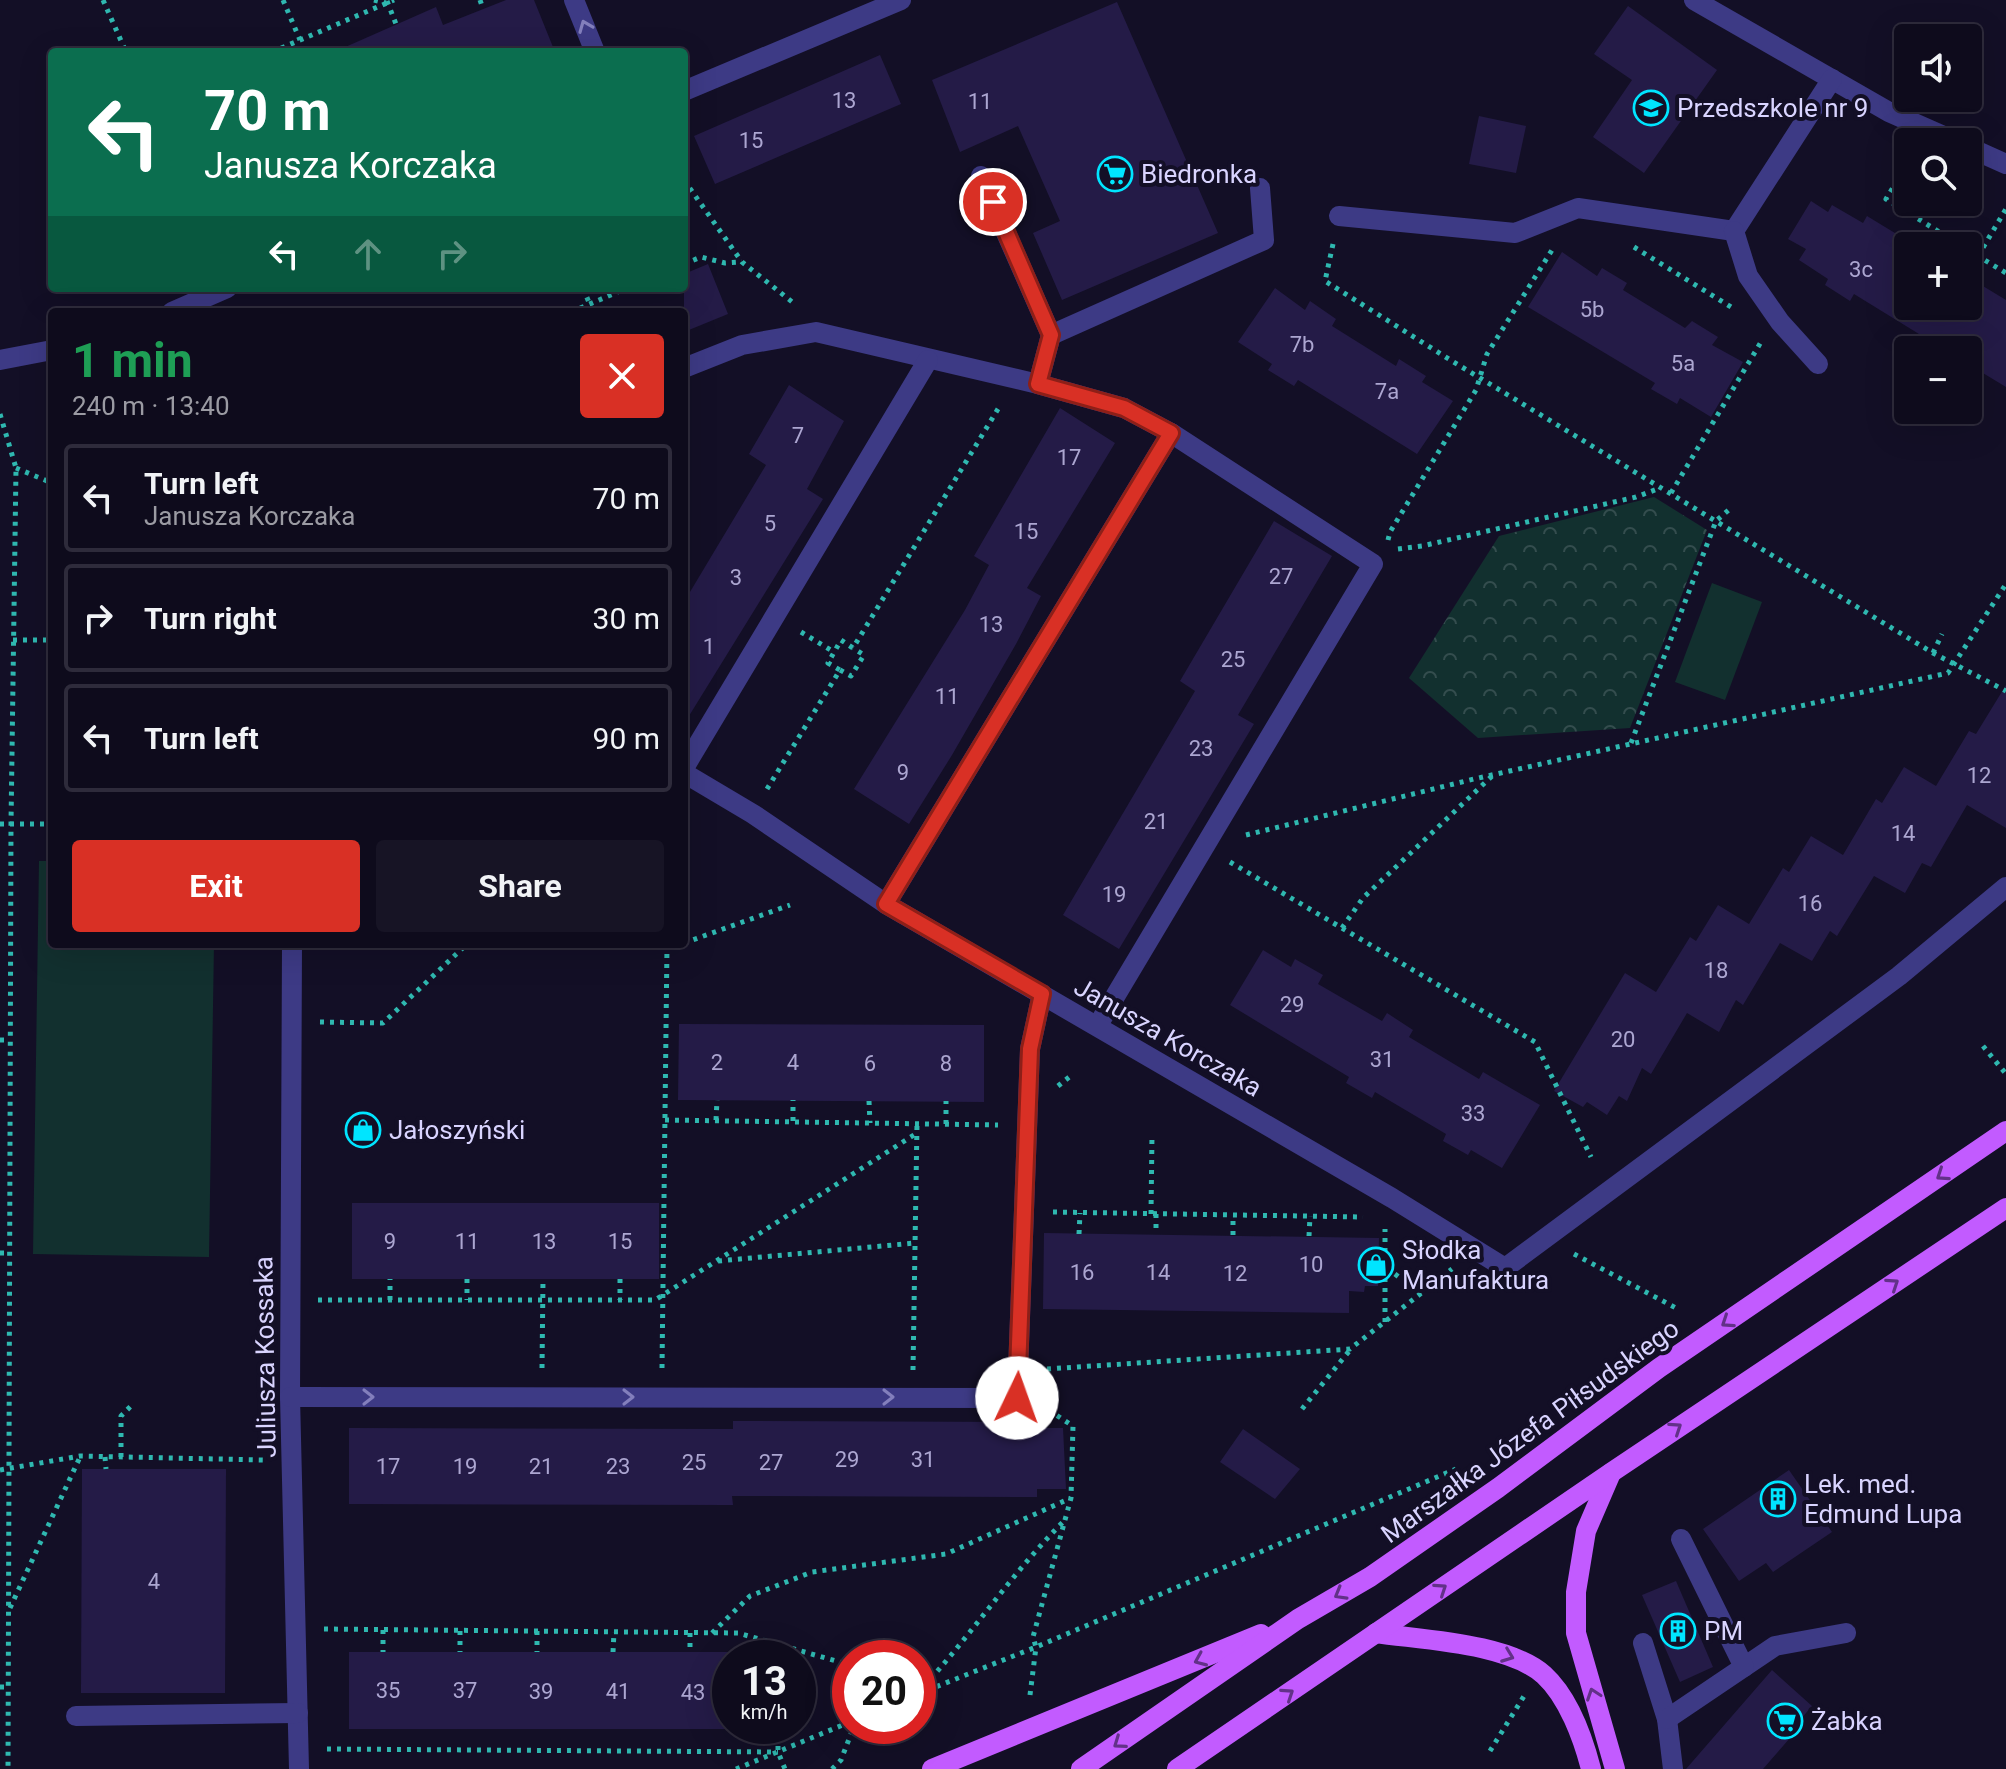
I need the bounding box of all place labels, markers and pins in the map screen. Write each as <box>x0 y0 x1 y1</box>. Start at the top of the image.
school or university icon: Przedszkole nr 9 <box>1632 89 1670 127</box>
place label: Przedszkole nr 9 <box>1677 93 1868 123</box>
supermarket icon: Biedronka <box>1096 155 1134 193</box>
place label: Biedronka <box>1141 159 1257 189</box>
pin <box>959 168 1027 236</box>
shop icon: Jałoszyński <box>344 1111 382 1149</box>
place label: Jałoszyński <box>389 1115 525 1145</box>
place label: Słodka Manufaktura <box>1402 1235 1549 1295</box>
shop icon: Słodka Manufaktura <box>1357 1246 1395 1284</box>
place label: Lek. med. Edmund Lupa <box>1804 1469 1962 1529</box>
building icon: Lek. med. Edmund Lupa <box>1759 1480 1797 1518</box>
building icon: PM <box>1659 1612 1697 1650</box>
place label: PM <box>1704 1616 1743 1646</box>
supermarket icon: Żabka <box>1766 1702 1804 1740</box>
place label: Żabka <box>1811 1706 1883 1736</box>

